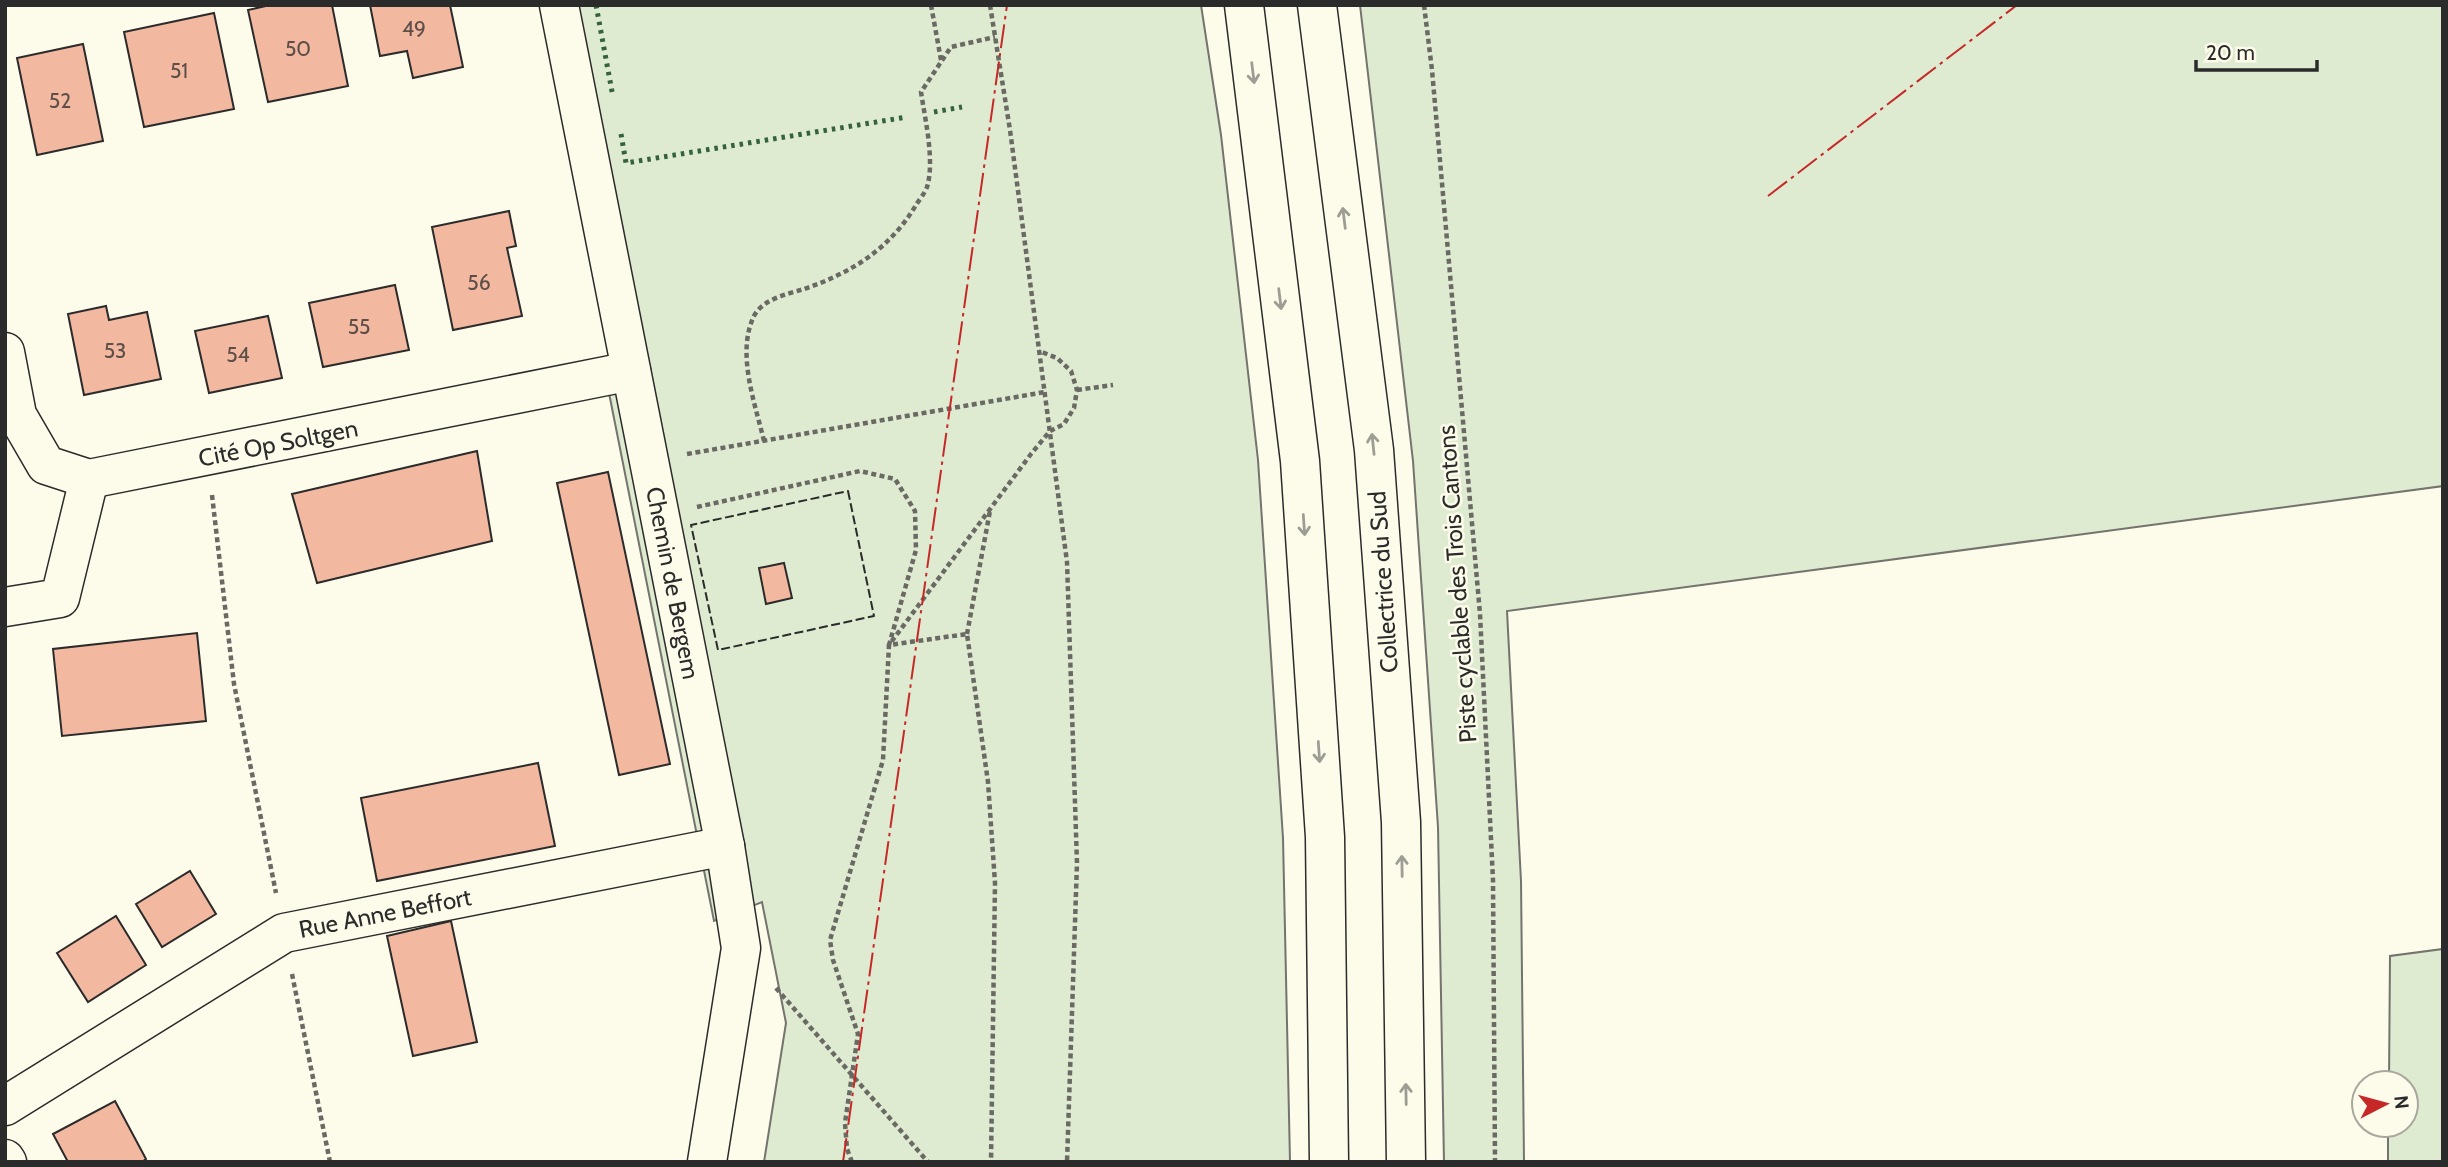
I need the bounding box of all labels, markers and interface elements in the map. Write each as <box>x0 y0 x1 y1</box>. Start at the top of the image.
house number: 49 <box>402 16 426 41</box>
scale bar <box>2196 28 2317 72</box>
house number: 50 <box>285 36 311 61</box>
text: 20 m <box>2206 40 2255 65</box>
house number: 51 <box>170 58 188 83</box>
one-way arrow <box>1247 61 1260 84</box>
house number: 52 <box>49 88 71 113</box>
one-way arrow <box>1338 207 1351 230</box>
house number: 56 <box>467 270 491 295</box>
one-way arrow <box>1274 287 1287 309</box>
house number: 55 <box>348 314 370 339</box>
house number: 53 <box>104 338 126 363</box>
house number: 54 <box>226 342 250 367</box>
street label: Cité Op Soltgen <box>196 413 360 473</box>
street label: Piste cyclable des Trois Cantons <box>1431 424 1483 744</box>
one-way arrow <box>1366 433 1379 455</box>
street label: Chemin de Bergem <box>640 484 706 682</box>
street label: Collectrice du Sud <box>1362 490 1404 674</box>
one-way arrow <box>1298 513 1311 536</box>
one-way arrow <box>1313 740 1326 763</box>
one-way arrow <box>1395 855 1409 878</box>
street label: Rue Anne Beffort <box>296 882 474 944</box>
north arrow <box>2350 1069 2420 1139</box>
one-way arrow <box>1399 1082 1412 1105</box>
text: N <box>2389 1094 2414 1110</box>

